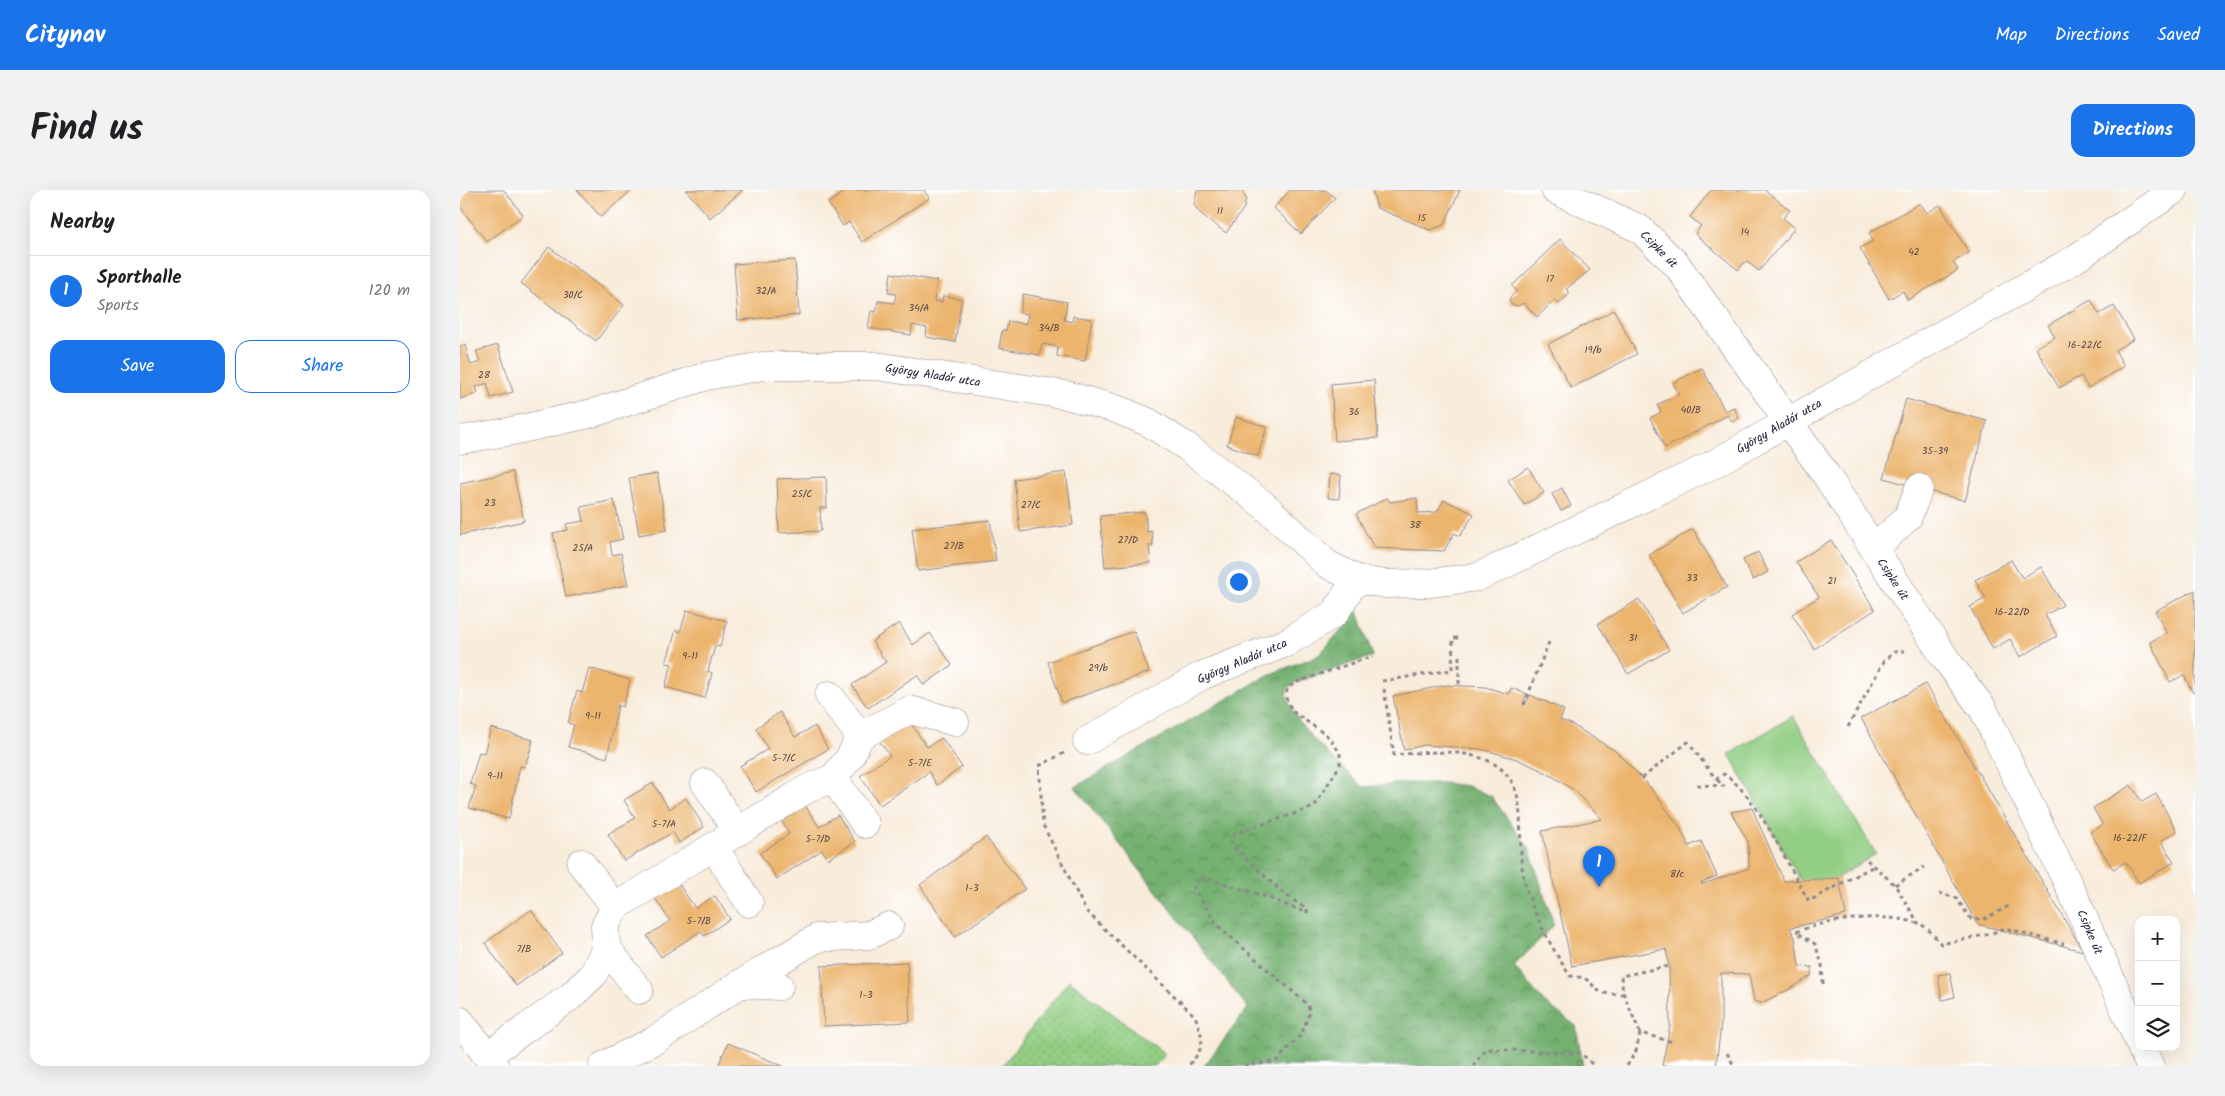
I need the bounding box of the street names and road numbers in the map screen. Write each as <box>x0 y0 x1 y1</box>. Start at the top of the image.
street label: Csipke út <box>1635 226 1682 273</box>
street label: György Aladár utca <box>884 359 982 392</box>
street label: György Aladár utca <box>1733 394 1826 459</box>
street label: Csipke út <box>1872 554 1914 605</box>
street label: György Aladár utca <box>1194 634 1291 689</box>
street label: Csipke út <box>2072 907 2108 958</box>

